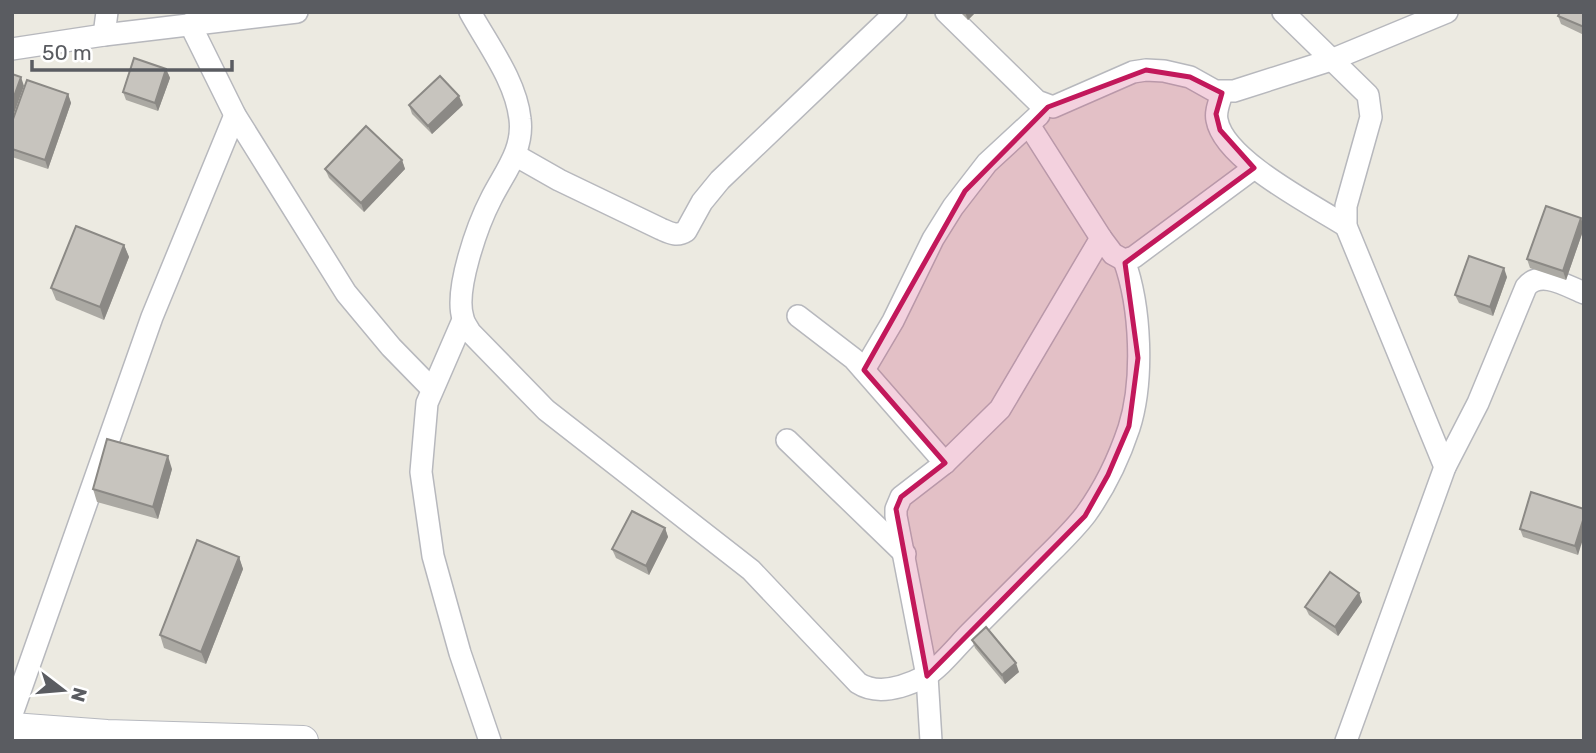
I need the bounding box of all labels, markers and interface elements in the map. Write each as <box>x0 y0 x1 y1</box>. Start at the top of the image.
scale bar <box>32 28 231 72</box>
text: 50 m <box>42 40 92 65</box>
north arrow <box>28 655 98 725</box>
text: N <box>66 685 92 704</box>

